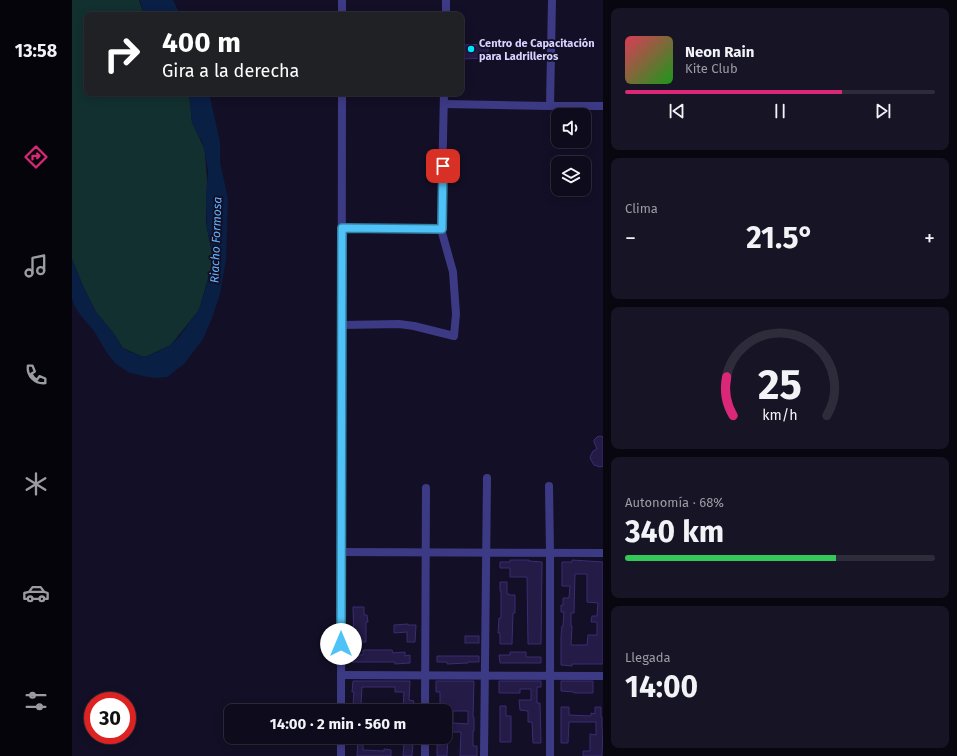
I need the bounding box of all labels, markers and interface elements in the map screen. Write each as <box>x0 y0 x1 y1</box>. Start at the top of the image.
text: 400 m <box>162 26 241 59</box>
icon: right <box>96 28 148 80</box>
place label: Centro de Capacitación para Ladrilleros <box>479 37 595 63</box>
text: 13:58 <box>15 40 57 62</box>
text: Neon Rain <box>685 43 754 61</box>
marker: Centro de Capacitación para Ladrilleros <box>466 44 476 54</box>
text: Gira a la derecha <box>162 60 299 82</box>
text: Kite Club <box>685 61 738 76</box>
icon: previous <box>666 100 688 122</box>
icon: pause <box>769 100 791 122</box>
icon: next <box>872 100 894 122</box>
map controls <box>551 108 591 196</box>
button: sound <box>551 108 591 148</box>
icon: directions <box>22 143 50 171</box>
pin <box>426 149 460 183</box>
icon: arrive <box>432 155 454 177</box>
button: layers <box>551 156 591 196</box>
water label: Riacho Formosa <box>207 196 225 283</box>
text: Clima <box>625 201 658 216</box>
text: 21.5° <box>746 220 814 256</box>
text: − <box>625 225 636 252</box>
text: + <box>924 225 935 252</box>
icon: music <box>22 252 50 280</box>
text: 25 <box>758 360 802 410</box>
icon: phone <box>22 361 50 389</box>
text: km/h <box>762 407 798 424</box>
icon: climate <box>22 470 50 498</box>
text: Autonomía · 68% <box>625 495 724 510</box>
text: 340 km <box>625 514 724 550</box>
icon: car <box>22 579 50 607</box>
position arrow <box>320 623 362 665</box>
text: Llegada <box>625 650 671 665</box>
text: 14:00 <box>625 669 698 705</box>
icon: filters <box>22 687 50 715</box>
speed limit sign: 30 <box>84 692 136 744</box>
text: 14:00 · 2 min · 560 m <box>270 715 406 733</box>

